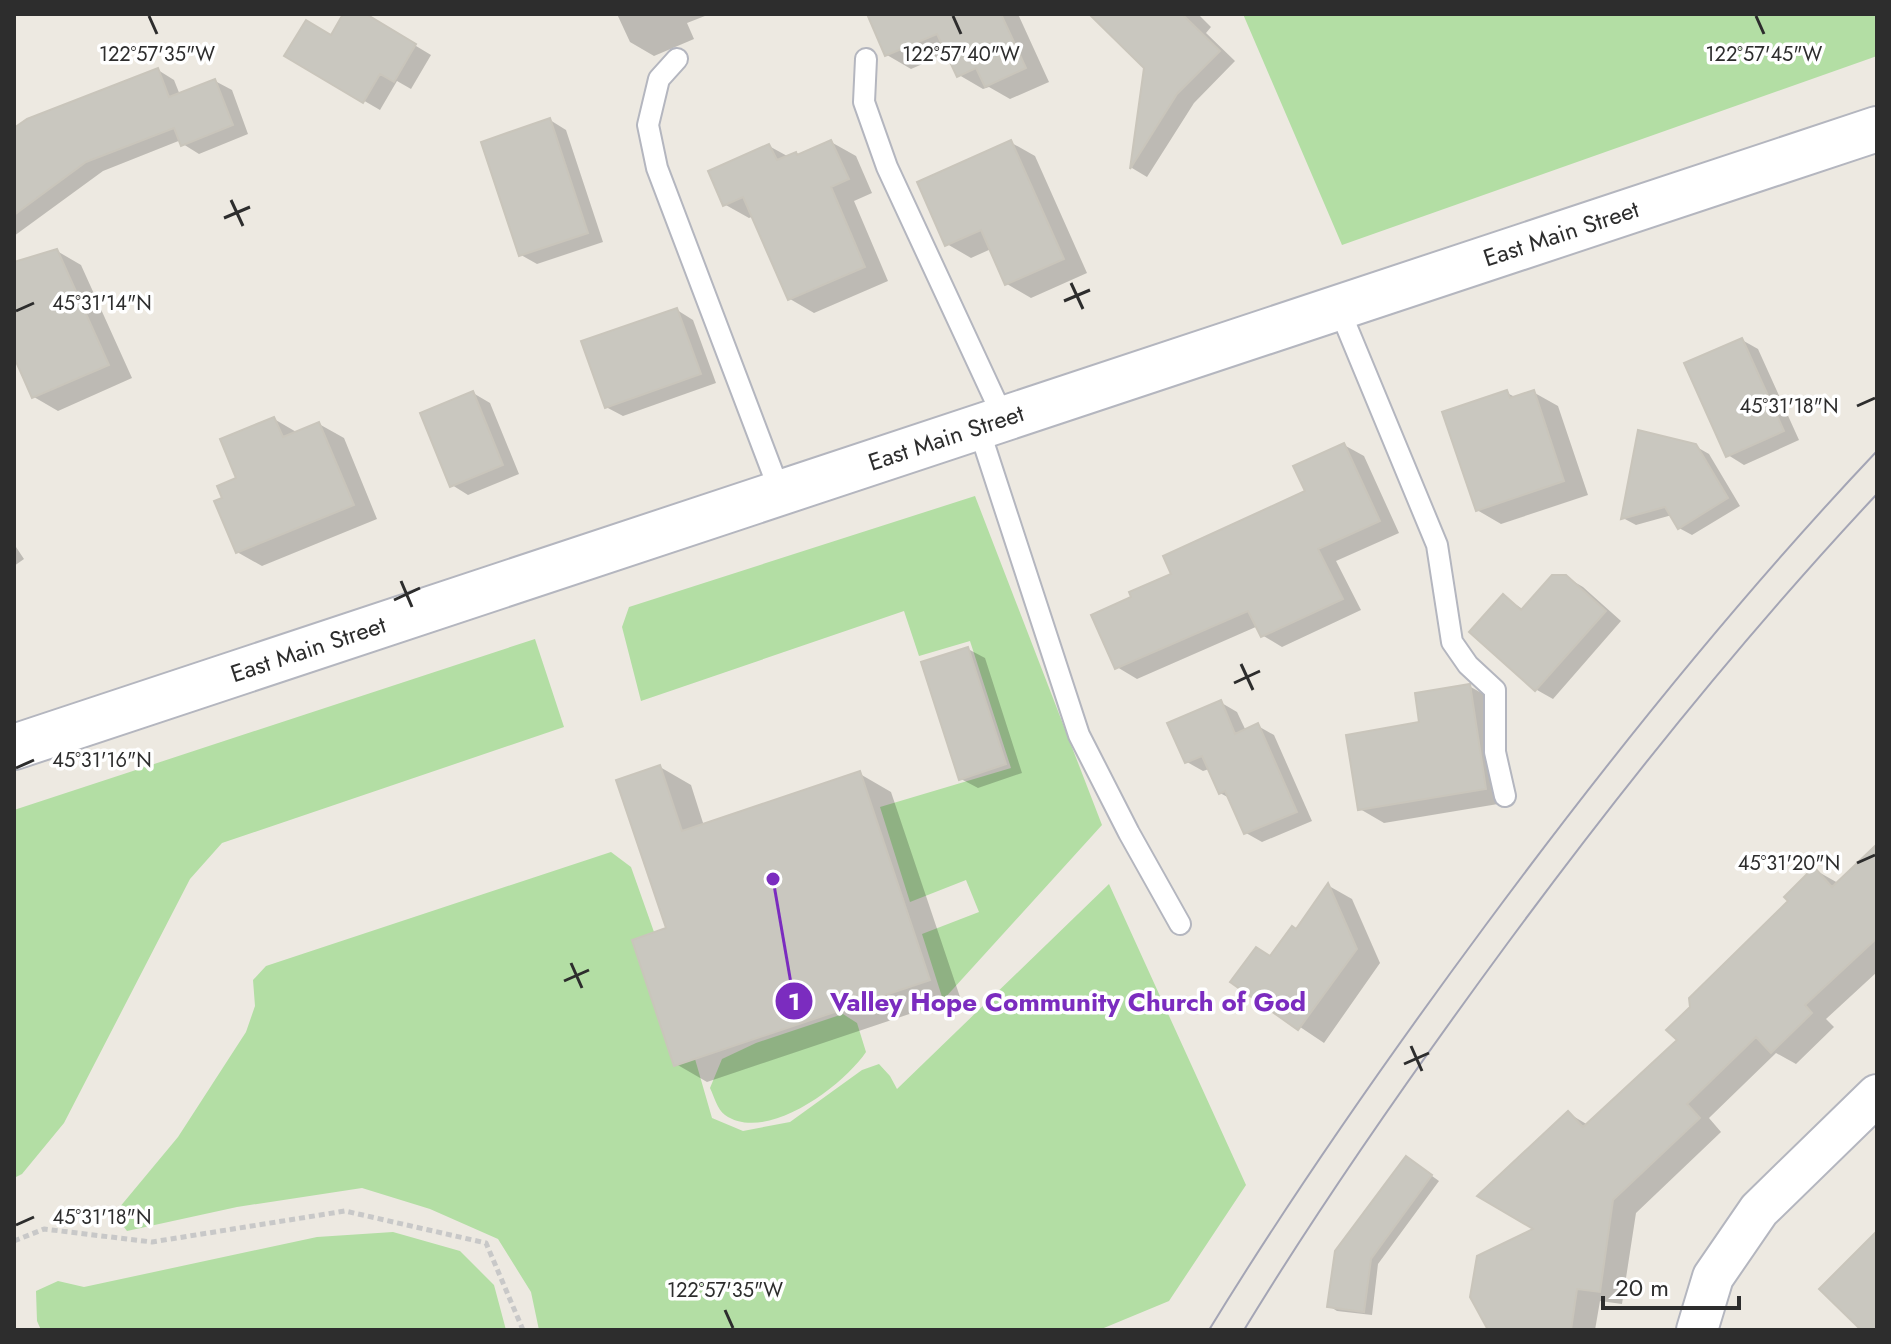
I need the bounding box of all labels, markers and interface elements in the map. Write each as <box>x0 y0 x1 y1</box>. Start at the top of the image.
text: 122°57'35"W <box>99 40 215 69</box>
text: 122°57'40"W <box>902 40 1020 69</box>
text: 122°57'45"W <box>1706 40 1823 69</box>
street label: East Main Street <box>1479 191 1643 275</box>
text: 45°31'14"N <box>52 289 152 318</box>
text: 45°31'18"N <box>1740 392 1838 421</box>
street label: East Main Street <box>864 395 1028 479</box>
street label: East Main Street <box>226 607 391 691</box>
text: 45°31'16"N <box>52 746 152 775</box>
text: 45°31'20"N <box>1738 849 1840 878</box>
callout: Valley Hope Community Church of God <box>774 976 1322 1026</box>
text: Valley Hope Community Church of God <box>829 983 1306 1021</box>
text: 1 <box>788 984 800 1019</box>
text: 45°31'18"N <box>53 1203 151 1232</box>
scale bar <box>1603 1260 1739 1310</box>
text: 20 m <box>1615 1270 1669 1305</box>
text: 122°57'35"W <box>667 1276 783 1305</box>

